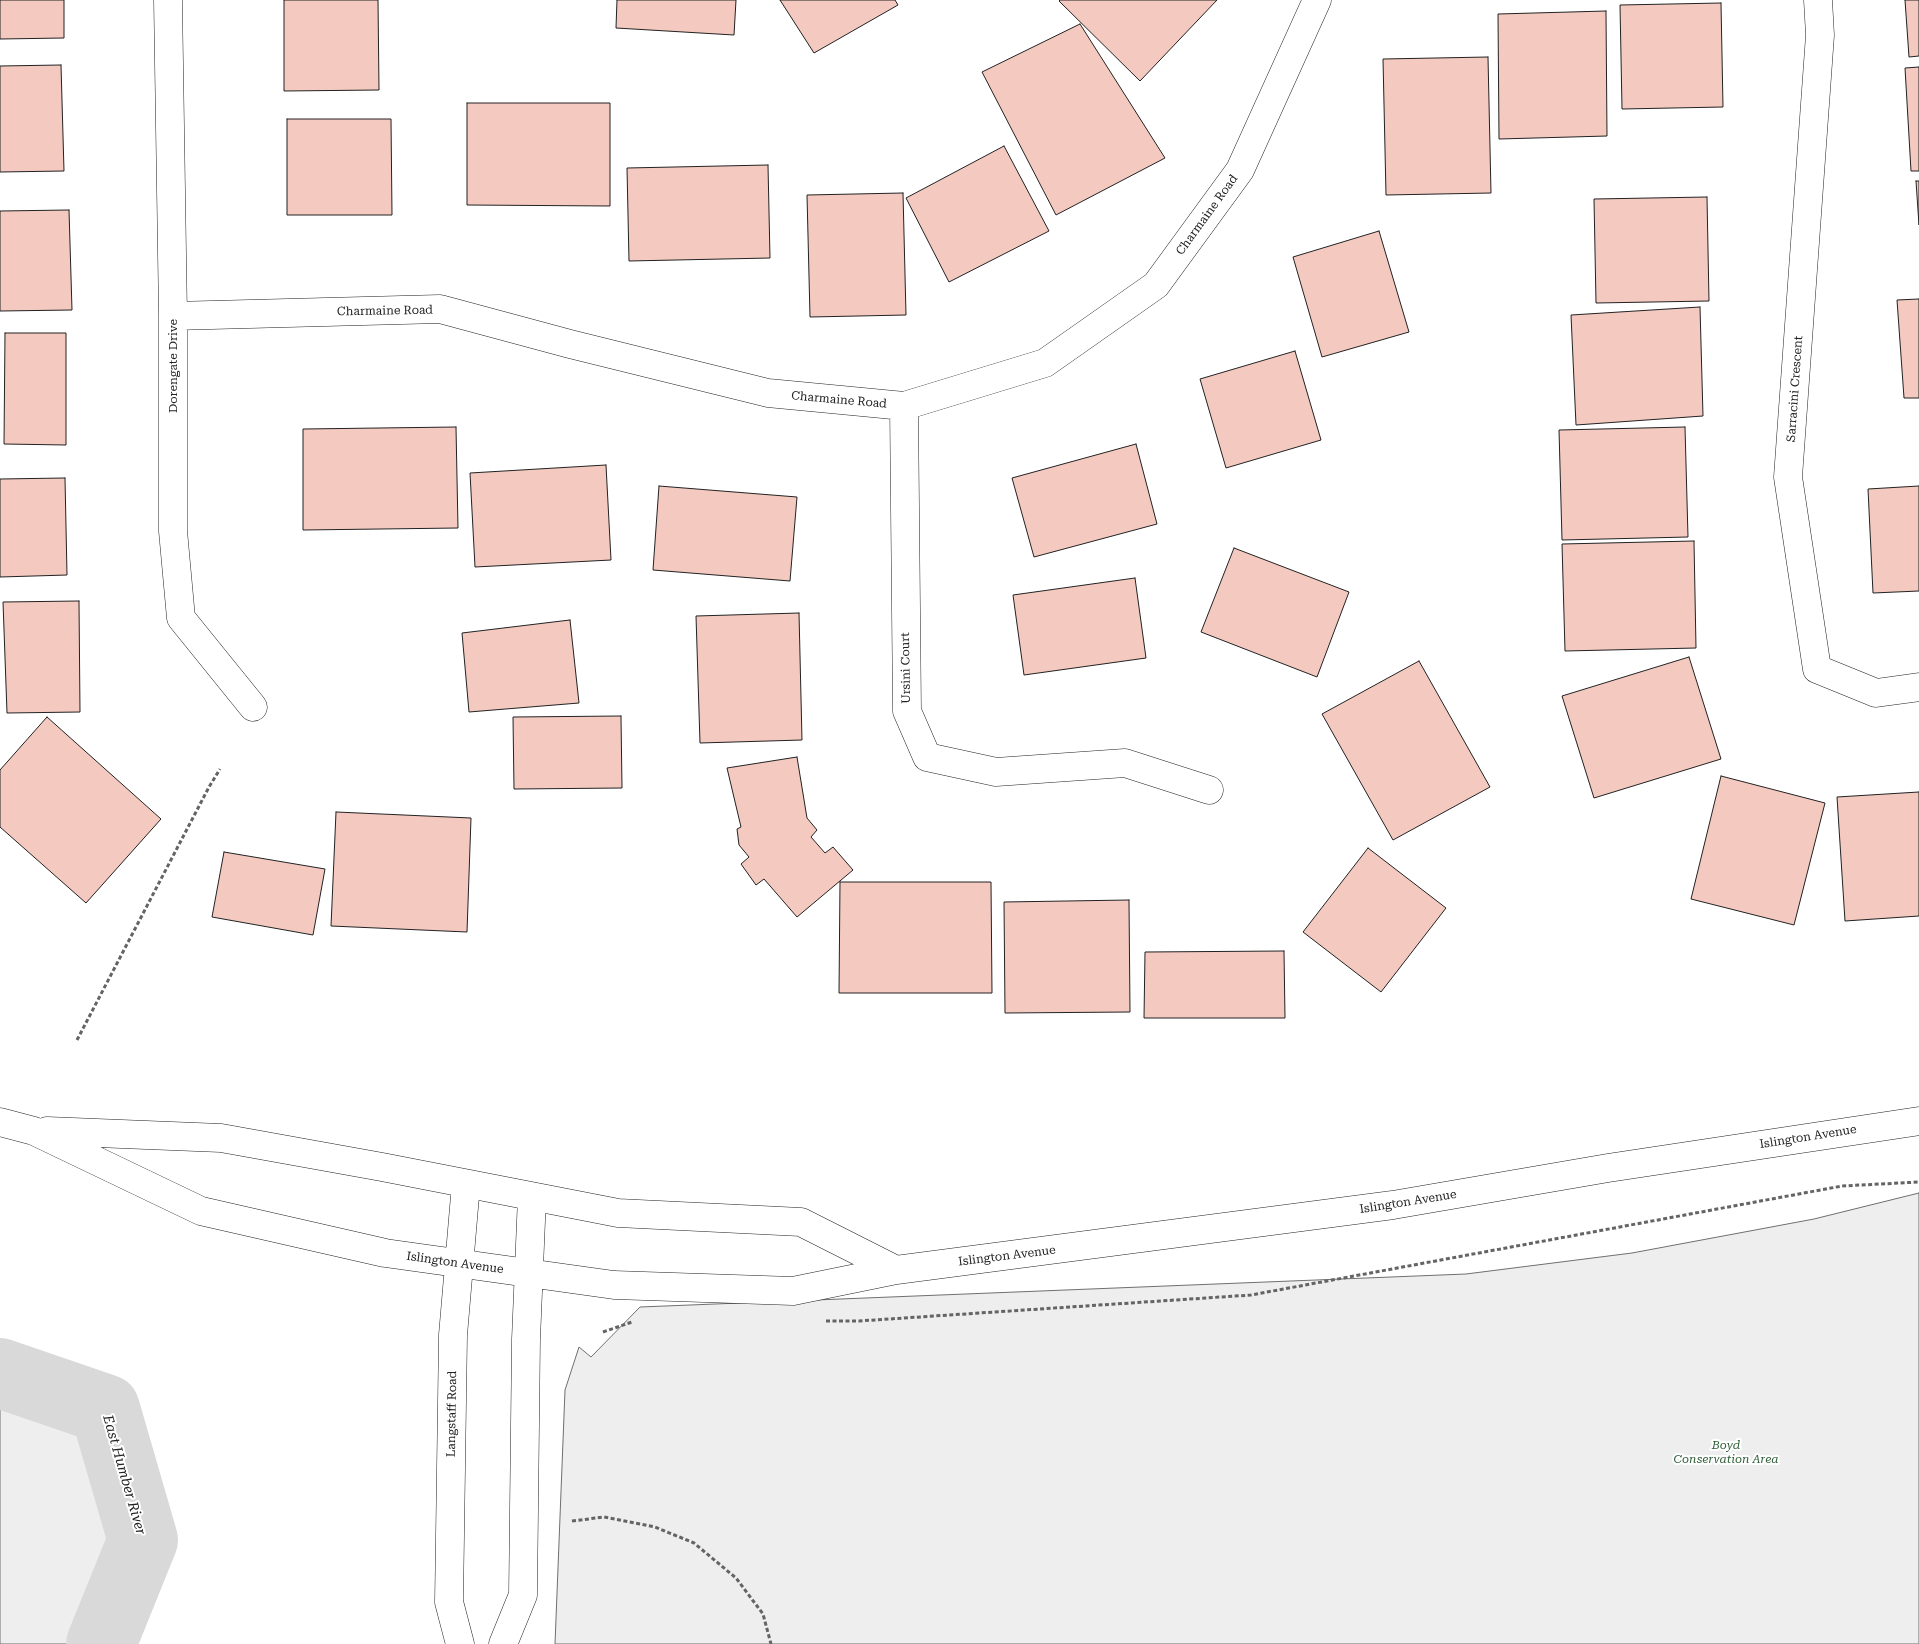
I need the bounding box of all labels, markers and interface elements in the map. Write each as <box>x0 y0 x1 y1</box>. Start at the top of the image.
street label: Charmaine Road <box>1173 172 1241 258</box>
street label: Charmaine Road <box>337 303 433 319</box>
street label: Dorengate Drive <box>166 319 180 413</box>
street label: Sarracini Crescent <box>1784 335 1806 443</box>
street label: Charmaine Road <box>791 389 887 411</box>
street label: Ursini Court <box>898 632 914 704</box>
street label: Islington Avenue <box>1758 1122 1858 1152</box>
street label: Islington Avenue <box>1358 1187 1458 1217</box>
street label: Islington Avenue <box>957 1243 1057 1269</box>
street label: Islington Avenue <box>405 1249 505 1277</box>
street label: Langstaff Road <box>444 1371 460 1457</box>
water label: East Humber River <box>99 1413 149 1537</box>
park label: Boyd Conservation Area <box>1674 1438 1778 1466</box>

